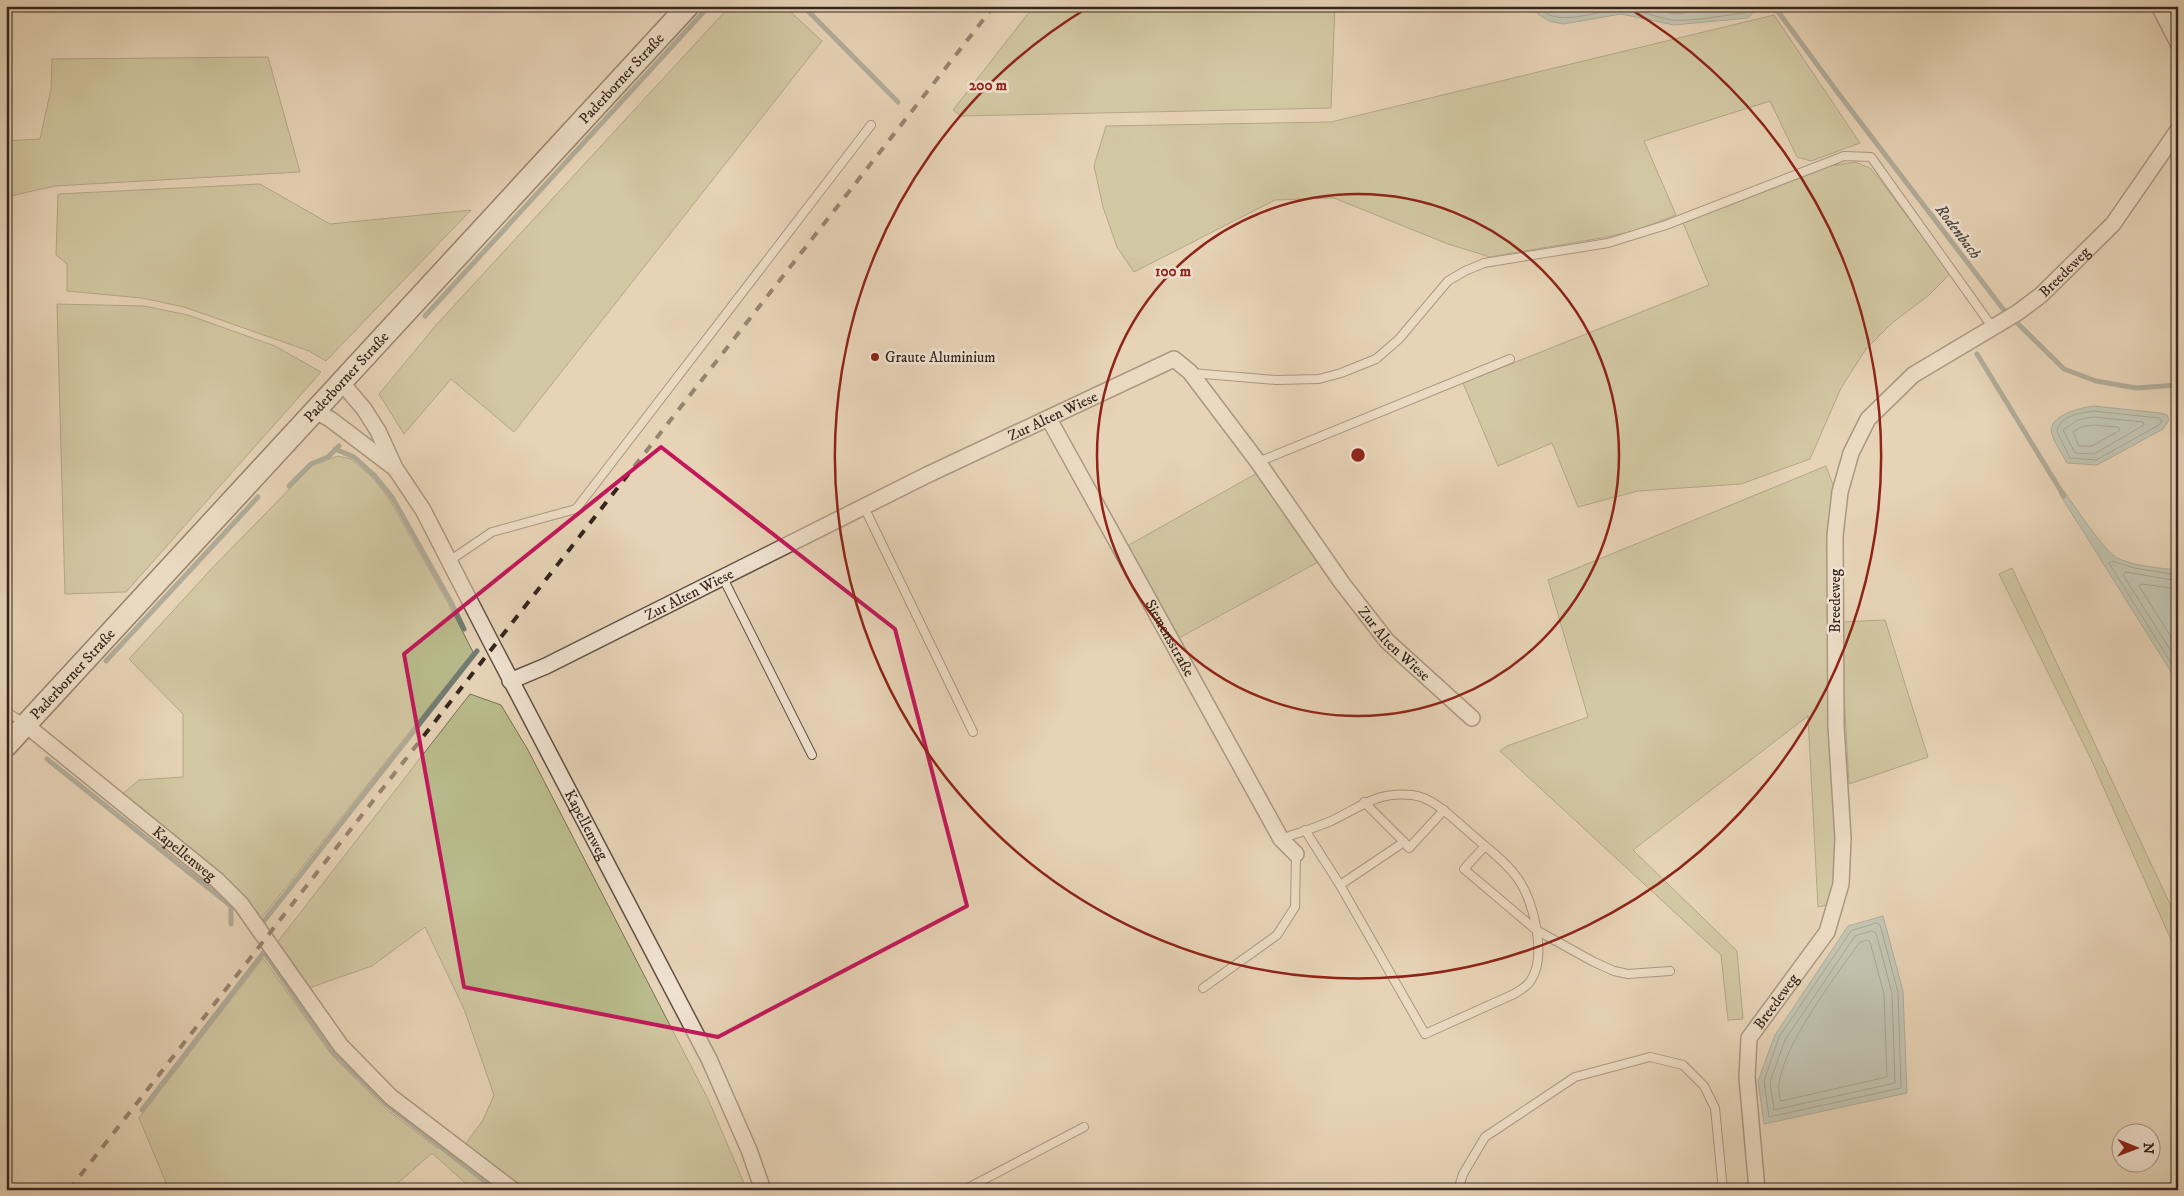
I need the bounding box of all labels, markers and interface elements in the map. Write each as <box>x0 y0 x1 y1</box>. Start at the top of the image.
street label: Paderborner Straße <box>575 29 668 128</box>
text: 200 m <box>969 76 1008 95</box>
water label: Rodenbach <box>1930 199 1985 263</box>
street label: Breedeweg <box>2035 243 2095 302</box>
text: 100 m <box>1155 262 1192 281</box>
street label: Paderborner Straße <box>300 328 393 427</box>
place label: Graute Aluminium <box>885 348 995 367</box>
marker: Graute Aluminium <box>869 351 881 363</box>
street label: Zur Alten Wiese <box>1005 387 1101 446</box>
centre of rings <box>1349 446 1367 464</box>
street label: Zur Alten Wiese <box>642 565 737 625</box>
street label: Breedeweg <box>1826 568 1845 633</box>
street label: Siemensstraße <box>1140 596 1198 680</box>
street label: Zur Alten Wiese <box>1354 603 1434 685</box>
street label: Paderborner Straße <box>26 625 119 724</box>
street label: Kapellenweg <box>560 787 613 864</box>
street label: Kapellenweg <box>148 822 220 886</box>
street label: Breedeweg <box>1750 970 1803 1033</box>
north arrow <box>2112 1124 2162 1174</box>
text: N <box>2139 1142 2157 1155</box>

